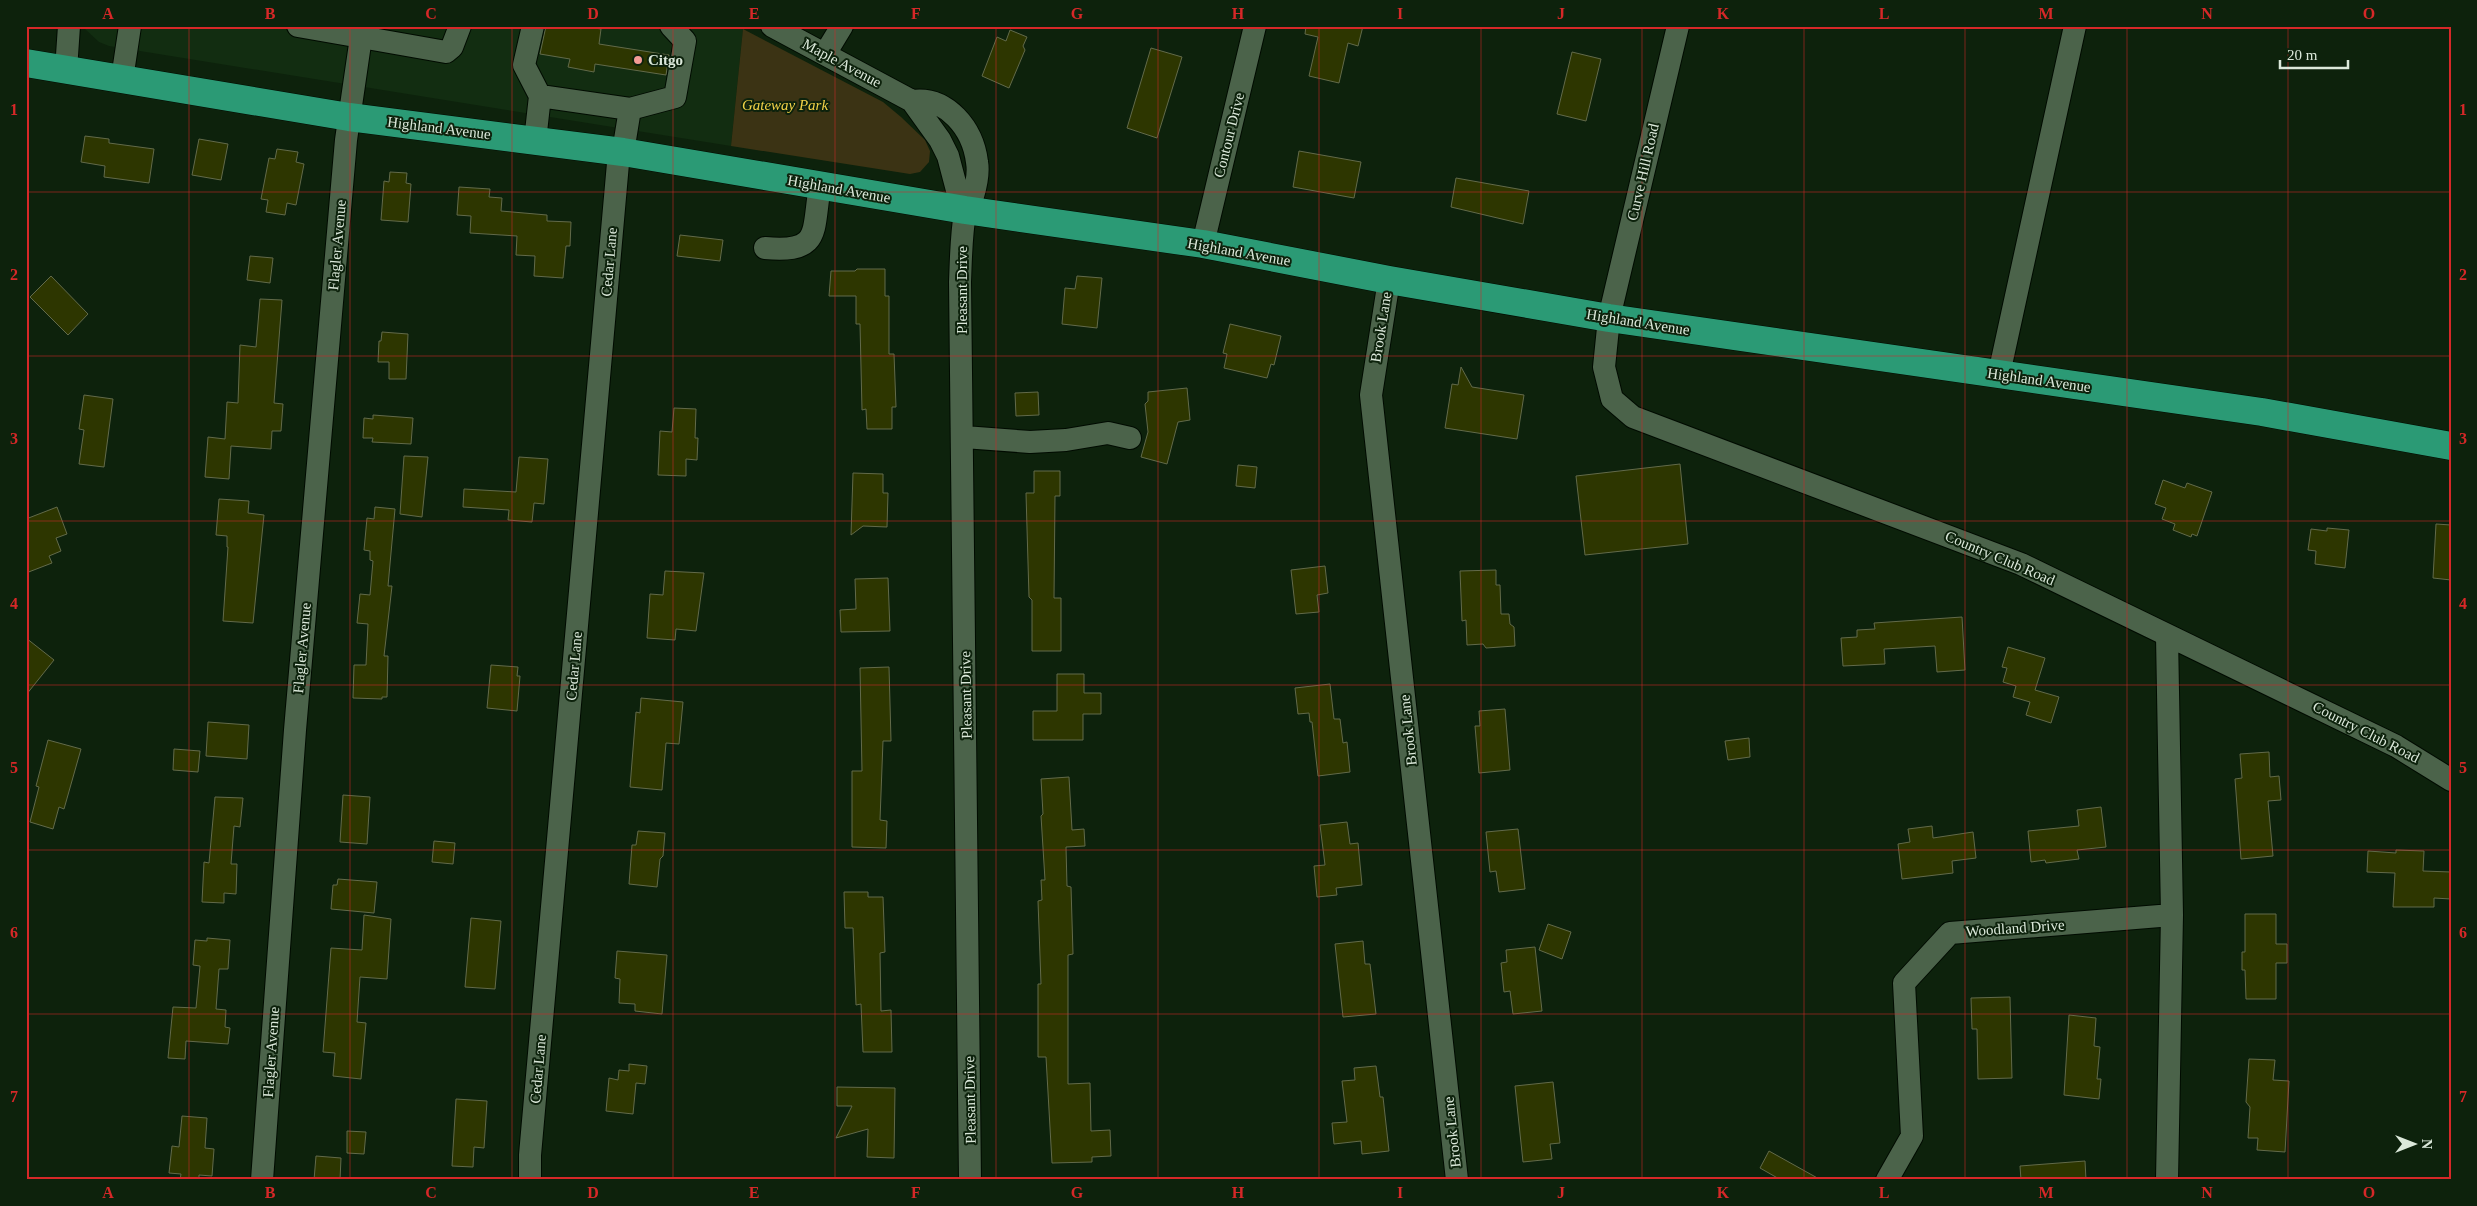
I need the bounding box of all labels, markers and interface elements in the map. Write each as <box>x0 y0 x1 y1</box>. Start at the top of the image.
text: A <box>102 5 114 22</box>
text: B <box>265 5 276 22</box>
text: C <box>425 5 437 22</box>
text: D <box>587 5 599 22</box>
text: E <box>749 5 759 22</box>
text: F <box>911 5 921 22</box>
text: G <box>1071 5 1084 22</box>
text: H <box>1232 5 1245 22</box>
text: I <box>1397 5 1403 22</box>
text: J <box>1557 5 1565 22</box>
text: K <box>1717 5 1730 22</box>
text: L <box>1879 5 1889 22</box>
text: M <box>2038 5 2054 22</box>
text: N <box>2201 5 2213 22</box>
text: O <box>2363 5 2375 22</box>
street label: Maple Avenue <box>800 36 884 91</box>
scale bar <box>2280 38 2347 70</box>
text: 20 m <box>2287 47 2318 63</box>
place label: Citgo <box>648 52 683 68</box>
marker: Citgo <box>632 54 644 66</box>
street label: Contour Drive <box>1211 90 1247 179</box>
park label: Gateway Park <box>742 97 828 113</box>
text: 1 <box>10 101 18 118</box>
text: 1 <box>2459 101 2467 118</box>
street label: Highland Avenue <box>386 114 492 142</box>
street label: Curve Hill Road <box>1624 121 1662 222</box>
street label: Highland Avenue <box>786 172 892 206</box>
street label: Flagler Avenue <box>325 199 349 291</box>
street label: Cedar Lane <box>598 226 620 297</box>
street label: Highland Avenue <box>1186 235 1292 269</box>
street label: Pleasant Drive <box>954 246 970 334</box>
text: 2 <box>10 266 18 283</box>
text: 2 <box>2459 266 2467 283</box>
street label: Brook Lane <box>1368 290 1395 363</box>
street label: Highland Avenue <box>1585 306 1691 338</box>
street label: Highland Avenue <box>1986 365 2092 395</box>
text: 3 <box>10 430 18 447</box>
text: 3 <box>2459 430 2467 447</box>
street label: Country Club Road <box>1943 528 2058 589</box>
text: 4 <box>10 595 18 612</box>
text: 4 <box>2459 595 2467 612</box>
street label: Flagler Avenue <box>290 602 314 694</box>
street label: Cedar Lane <box>563 630 585 701</box>
street label: Pleasant Drive <box>957 651 975 739</box>
street label: Brook Lane <box>1396 693 1420 766</box>
street label: Country Club Road <box>2310 698 2422 766</box>
text: 5 <box>10 759 18 776</box>
text: 5 <box>2459 759 2467 776</box>
street label: Woodland Drive <box>1965 917 2065 939</box>
text: 6 <box>10 924 18 941</box>
text: 6 <box>2459 924 2467 941</box>
street label: Flagler Avenue <box>260 1006 282 1098</box>
street label: Cedar Lane <box>527 1033 549 1104</box>
street label: Pleasant Drive <box>961 1056 979 1144</box>
text: 7 <box>10 1088 18 1105</box>
text: 7 <box>2459 1088 2467 1105</box>
street label: Brook Lane <box>1440 1095 1464 1168</box>
north arrow <box>2390 1118 2440 1168</box>
text: N <box>2419 1139 2434 1149</box>
text: A <box>102 1184 114 1201</box>
text: B <box>265 1184 276 1201</box>
text: C <box>425 1184 437 1201</box>
text: D <box>587 1184 599 1201</box>
text: E <box>749 1184 759 1201</box>
text: F <box>911 1184 921 1201</box>
text: G <box>1071 1184 1084 1201</box>
text: H <box>1232 1184 1245 1201</box>
text: I <box>1397 1184 1403 1201</box>
text: J <box>1557 1184 1565 1201</box>
text: K <box>1717 1184 1730 1201</box>
text: L <box>1879 1184 1889 1201</box>
text: M <box>2038 1184 2054 1201</box>
text: N <box>2201 1184 2213 1201</box>
text: O <box>2363 1184 2375 1201</box>

